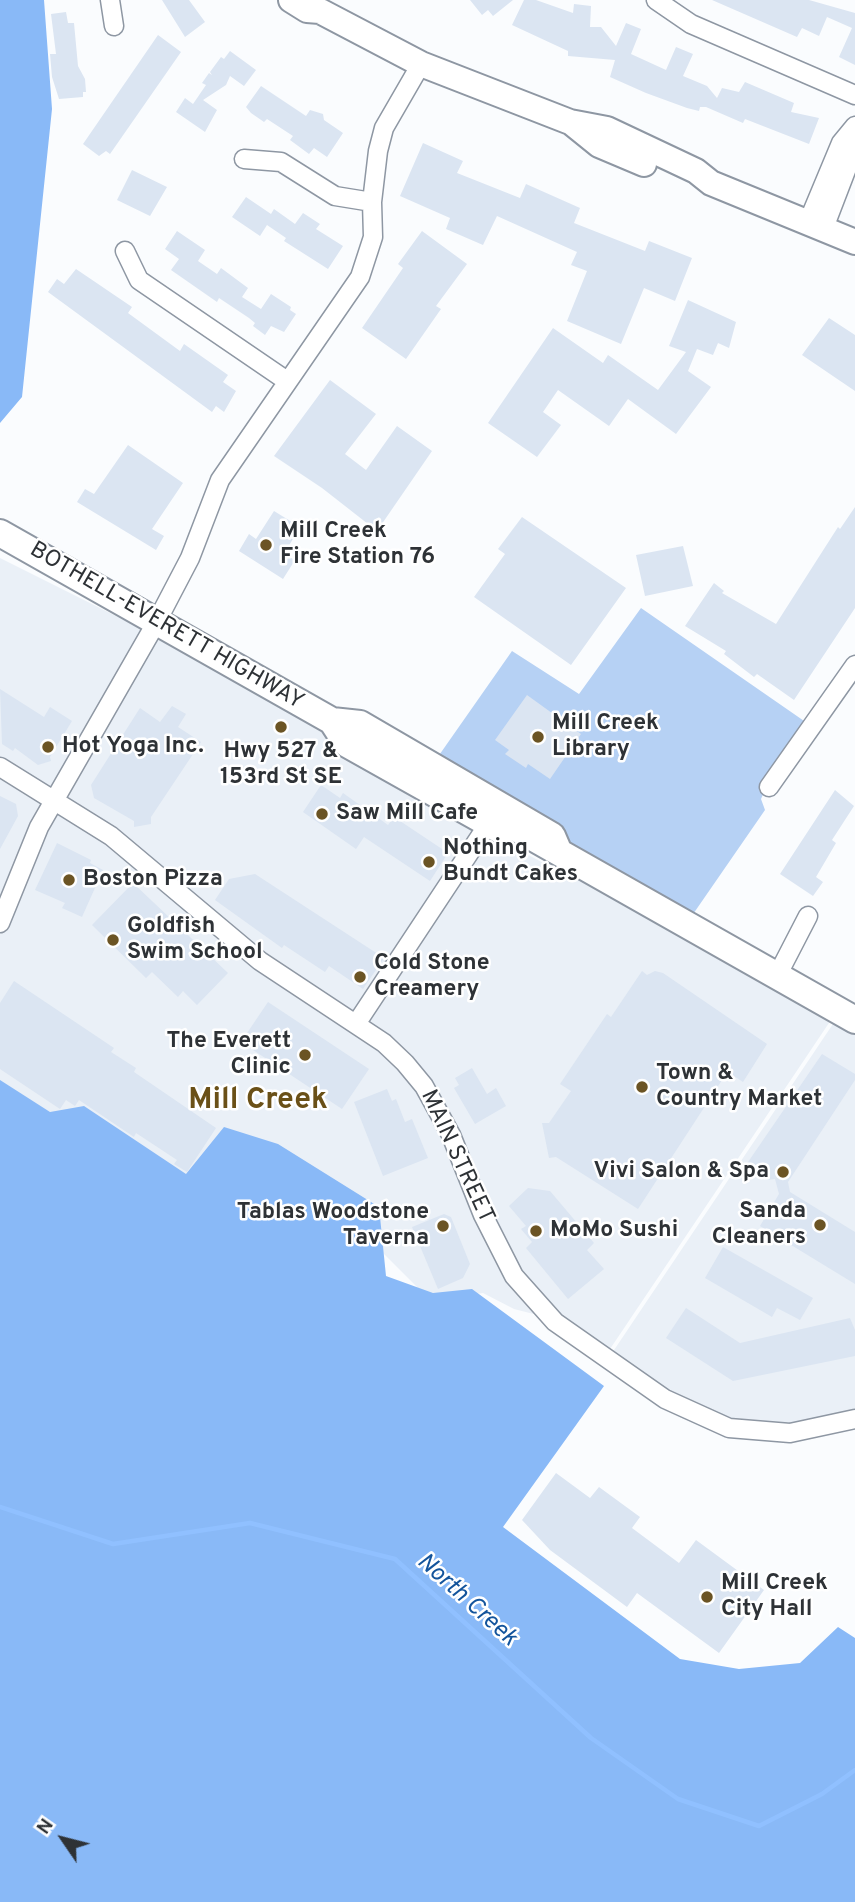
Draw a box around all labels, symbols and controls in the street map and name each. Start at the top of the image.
place label: Mill Creek Fire Station 76 [280,518,435,572]
street label: BOTHELL-EVERETT HIGHWAY [24,537,308,717]
marker: Mill Creek Fire Station 76 [258,537,274,553]
place label: Mill Creek Library [552,710,659,764]
marker: Hwy 527 & 153rd St SE [273,719,289,735]
marker: Mill Creek Library [530,729,546,745]
place label: Hot Yoga Inc. [62,733,204,761]
place label: Hwy 527 & 153rd St SE [220,738,342,792]
marker: Hot Yoga Inc. [40,739,56,755]
place label: Saw Mill Cafe [336,800,478,828]
marker: Saw Mill Cafe [314,806,330,822]
place label: Nothing Bundt Cakes [443,835,578,889]
marker: Nothing Bundt Cakes [421,854,437,870]
place label: Boston Pizza [83,866,223,894]
marker: Boston Pizza [61,872,77,888]
place label: Goldfish Swim School [127,913,263,967]
marker: Goldfish Swim School [105,932,121,948]
place label: Cold Stone Creamery [374,950,489,1004]
marker: Cold Stone Creamery [352,969,368,985]
place label: The Everett Clinic [166,1028,291,1082]
marker: The Everett Clinic [297,1047,313,1063]
place label: Town & Country Market [656,1060,822,1114]
marker: Town & Country Market [634,1079,650,1095]
district label: Mill Creek [188,1084,328,1120]
street label: MAIN STREET [413,1086,499,1228]
place label: Vivi Salon & Spa [594,1158,769,1186]
marker: Vivi Salon & Spa [775,1164,791,1180]
place label: Sanda Cleaners [712,1198,806,1252]
place label: Tablas Woodstone Taverna [237,1199,429,1253]
place label: MoMo Sushi [550,1217,678,1245]
marker: Sanda Cleaners [812,1217,828,1233]
marker: Tablas Woodstone Taverna [435,1218,451,1234]
marker: MoMo Sushi [528,1223,544,1239]
water label: North Creek [410,1548,522,1654]
place label: Mill Creek City Hall [721,1570,828,1624]
marker: Mill Creek City Hall [699,1589,715,1605]
north arrow [28,1804,98,1874]
text: N [32,1814,60,1839]

